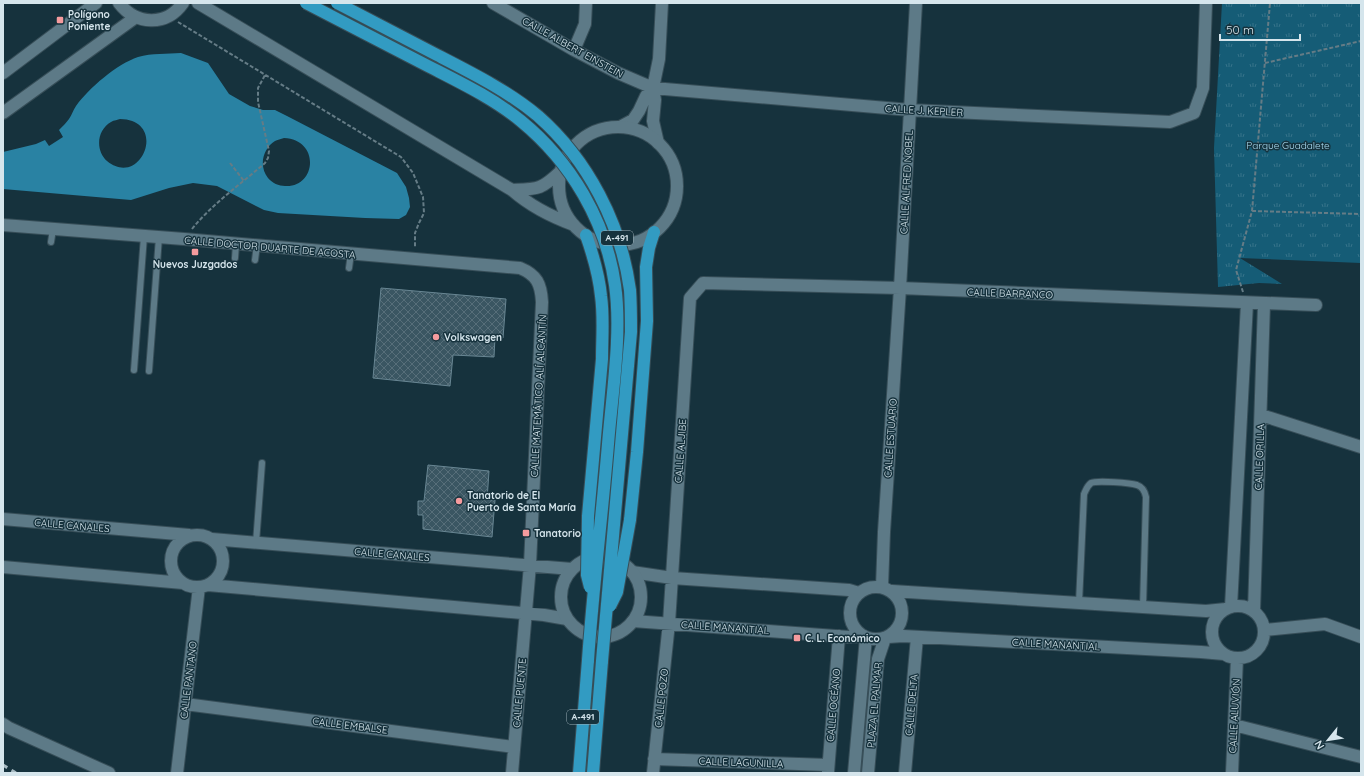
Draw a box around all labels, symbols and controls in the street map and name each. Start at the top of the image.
place label: Polígono Poniente [68,8,110,33]
street label: CALLE ALBERT EINSTEIN [520,14,626,81]
marker: Polígono Poniente [55,15,65,25]
scale bar [1220,16,1300,42]
text: 50 m [1226,22,1254,37]
street label: CALLE J. KEPLER [884,102,964,119]
street label: CALLE ALFRED NOBEL [897,129,916,234]
park label: Parque Guadalete [1246,139,1330,152]
road number: A-491 [601,231,633,245]
street label: CALLE DOCTOR DUARTE DE ACOSTA [184,234,357,262]
marker: Nuevos Juzgados [190,247,200,257]
place label: Nuevos Juzgados [153,258,238,271]
street label: CALLE BARRANCO [967,285,1054,302]
street label: CALLE MATEMÁTICO ALÍ ALCANTÍN [528,314,549,478]
place label: Volkswagen [444,331,502,344]
marker: Volkswagen [431,332,441,342]
street label: CALLE ESTUARIO [881,397,900,478]
street label: CALLE ALJIBE [672,418,689,484]
street label: CALLE ORILLA [1252,423,1267,490]
place label: Tanatorio de El Puerto de Santa María [467,489,576,514]
marker: Tanatorio de El Puerto de Santa María [454,496,464,506]
street label: CALLE CANALES [34,516,110,535]
place label: Tanatorio [534,527,581,540]
marker: Tanatorio [521,528,531,538]
street label: CALLE CANALES [354,545,430,564]
street label: CALLE MANANTIAL [681,618,770,637]
place label: C. L. Económico [805,632,880,645]
marker: C. L. Económico [792,633,802,643]
street label: CALLE MANANTIAL [1012,636,1101,653]
street label: CALLE PANTANO [177,640,200,720]
street label: CALLE PUENTE [510,657,529,728]
street label: PLAZA EL PALMAR [864,661,885,748]
street label: CALLE POZO [652,667,671,728]
street label: CALLE OCÉANO [824,668,843,742]
street label: CALLE DELTA [902,673,921,736]
street label: CALLE ALUVIÓN [1226,678,1243,754]
road number: A-491 [567,710,599,724]
street label: CALLE EMBALSE [312,714,389,737]
north arrow [1308,720,1348,760]
text: N [1311,738,1327,752]
street label: CALLE LAGUNILLA [698,755,784,770]

